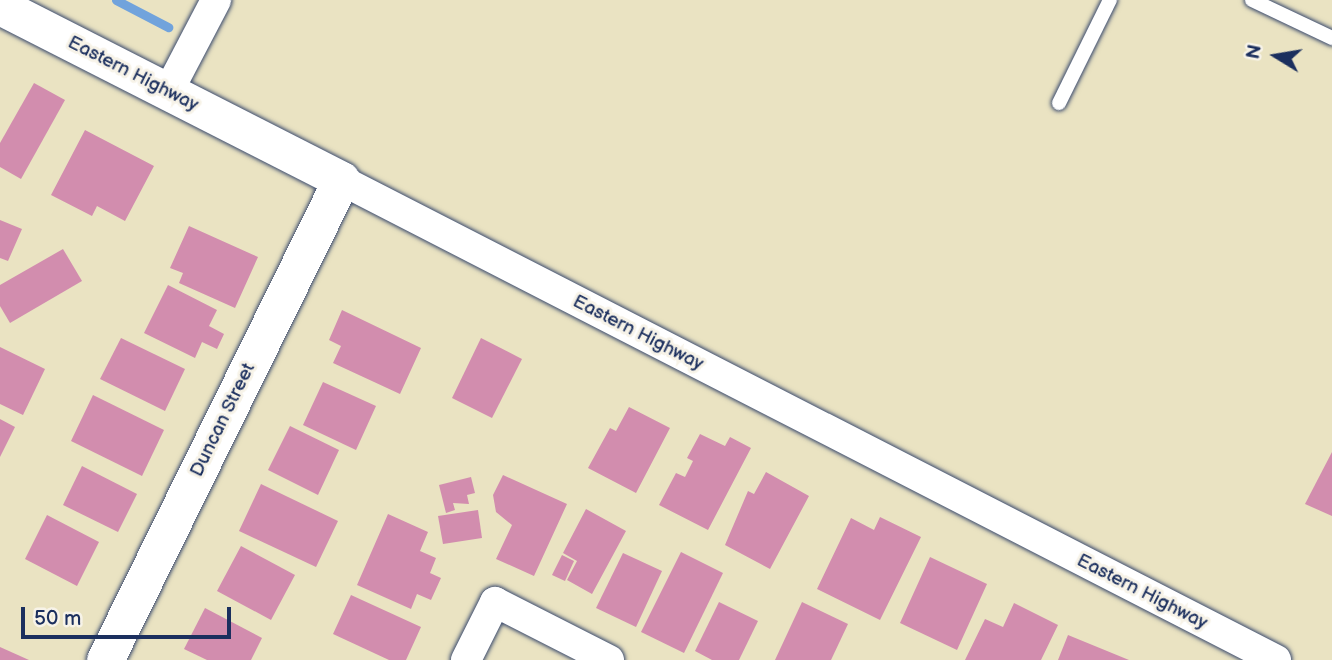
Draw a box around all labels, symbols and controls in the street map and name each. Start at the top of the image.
north arrow [1241,21,1311,91]
street label: Eastern Highway [64,31,202,117]
text: N [1242,43,1268,61]
street label: Eastern Highway [569,290,707,376]
street label: Duncan Street [186,359,260,481]
street label: Eastern Highway [1073,549,1211,635]
scale bar [24,594,234,638]
text: 50 m [34,606,81,631]

